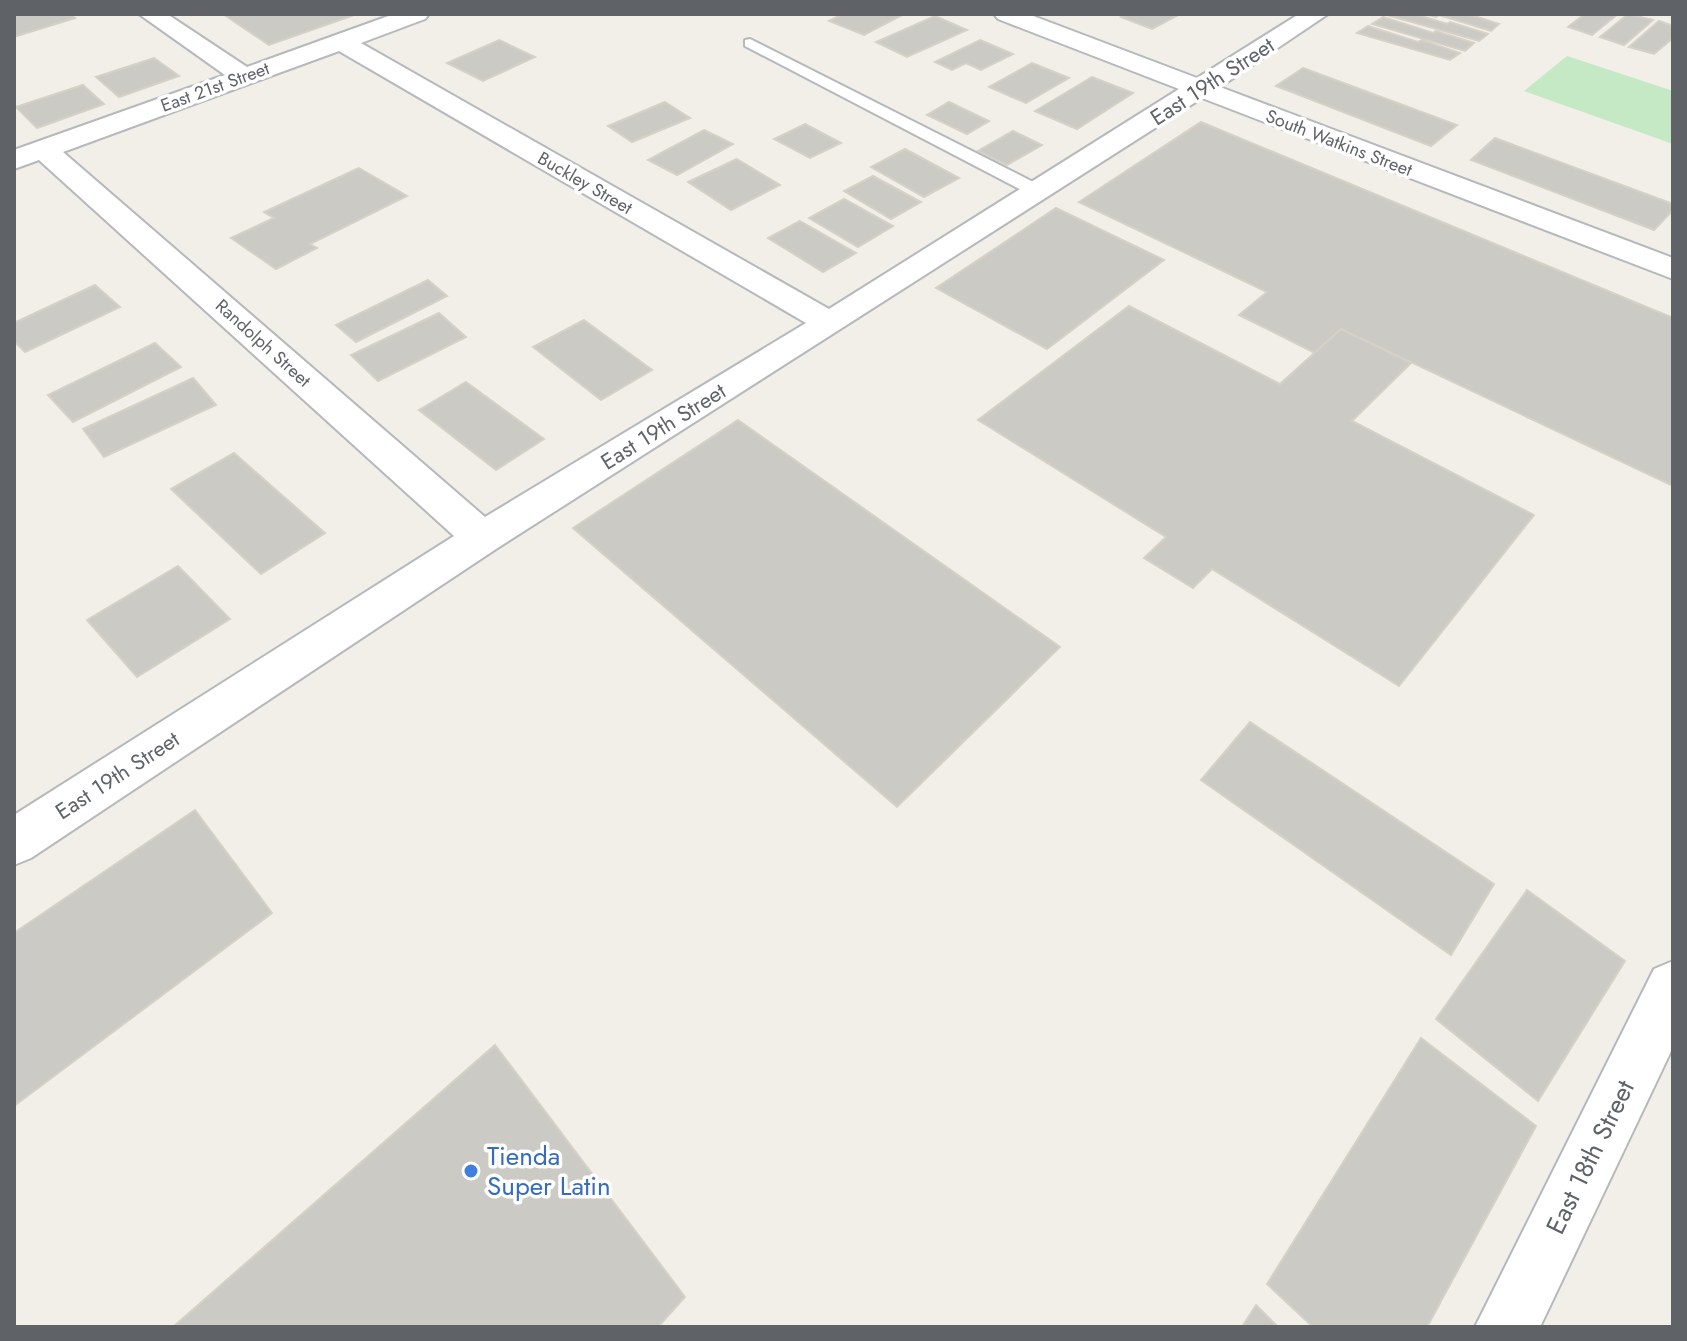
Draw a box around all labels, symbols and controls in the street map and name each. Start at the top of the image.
street label: East 19th Street [1144,29,1281,133]
street label: East 21st Street [157,55,274,119]
street label: South Watkins Street [1262,103,1417,183]
street label: Buckley Street [533,145,638,221]
street label: Randolph Street [210,293,317,393]
street label: East 19th Street [594,374,732,477]
street label: East 19th Street [49,723,186,827]
street label: East 18th Street [1536,1073,1644,1240]
place label: Tienda Super Latin [487,1137,611,1205]
marker: Tienda Super Latin [462,1162,480,1180]

